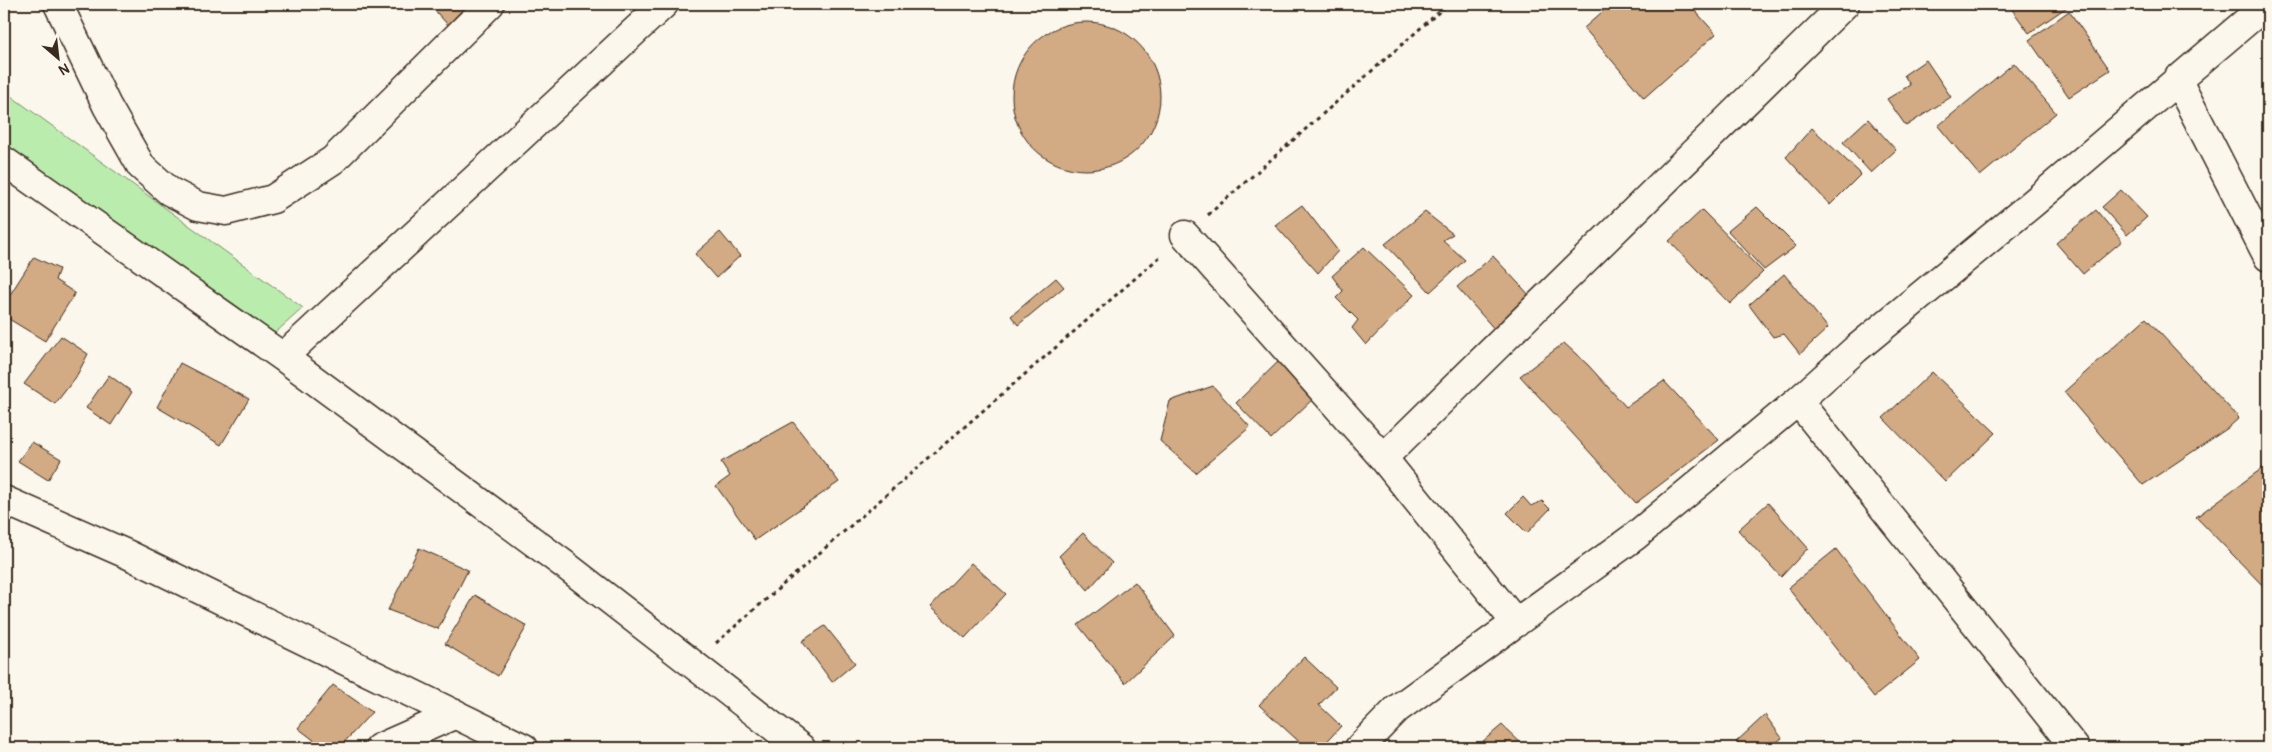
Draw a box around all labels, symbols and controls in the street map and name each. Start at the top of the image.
north arrow [32,32,82,82]
text: N [56,59,72,79]

